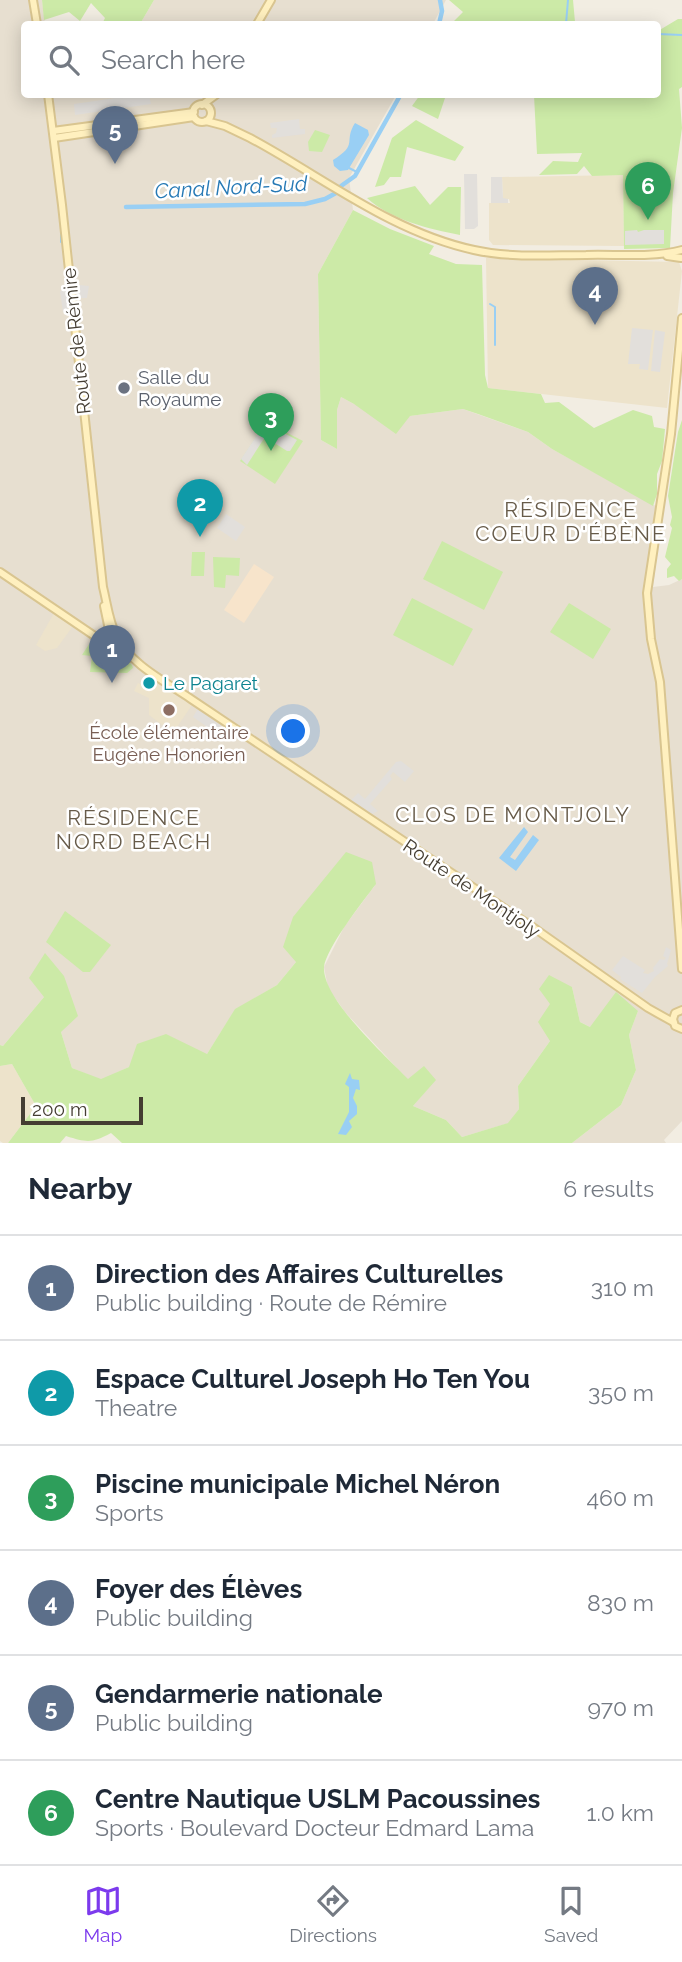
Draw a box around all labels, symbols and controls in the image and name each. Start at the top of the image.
search box [21,21,661,98]
icon: search [45,41,83,79]
text: Search here [101,45,245,75]
pin: 5 [92,106,138,164]
pin: 6 [625,162,671,220]
water label: Canal Nord-Sud [154,170,308,203]
street label: Route de Rémire [57,267,95,415]
pin: 4 [572,267,618,325]
place label: Salle du Royaume [138,366,221,410]
marker: Salle du Royaume [116,380,132,396]
pin: 3 [248,393,294,451]
pin: 2 [177,479,223,537]
district label: RÉSIDENCE COEUR D'ÉBÈNE [475,497,667,546]
pin: 1 [89,625,135,683]
place label: Le Pagaret [163,672,258,694]
marker: Le Pagaret [141,675,157,691]
marker: École élémentaire Eugène Honorien [161,702,177,718]
your location [276,714,310,748]
place label: École élémentaire Eugène Honorien [89,721,249,765]
district label: CLOS DE MONTJOLY [395,802,631,827]
district label: RÉSIDENCE NORD BEACH [56,805,212,854]
street label: Route de Montjoly [399,834,545,942]
scale bar [21,1094,144,1126]
text: 200 m [32,1098,87,1120]
text: Nearby [28,1171,132,1206]
text: 6 results [563,1175,654,1202]
text: Direction des Affaires Culturelles [95,1259,503,1289]
text: 1 [45,1274,57,1301]
text: 310 m [591,1274,654,1301]
text: Public building · Route de Rémire [95,1289,447,1316]
text: Espace Culturel Joseph Ho Ten You [95,1364,530,1394]
text: 2 [45,1379,57,1406]
text: 350 m [588,1379,654,1406]
text: Theatre [95,1394,177,1421]
text: Piscine municipale Michel Néron [95,1469,500,1499]
text: 3 [45,1484,57,1511]
text: 460 m [586,1484,654,1511]
text: Sports [95,1499,164,1526]
text: Foyer des Élèves [95,1574,302,1604]
text: 4 [44,1589,58,1616]
text: 830 m [587,1589,654,1616]
text: Public building [95,1604,253,1631]
text: Gendarmerie nationale [95,1679,383,1709]
text: 5 [45,1694,57,1721]
text: 970 m [587,1694,654,1721]
text: Public building [95,1709,253,1736]
text: Centre Nautique USLM Pacoussines [95,1784,540,1814]
text: 6 [44,1799,58,1826]
text: 1.0 km [587,1799,654,1826]
text: Sports · Boulevard Docteur Edmard Lama [95,1814,534,1841]
tab: Map [84,1882,122,1946]
tab: Directions [289,1882,377,1946]
tab: Saved [544,1882,598,1946]

